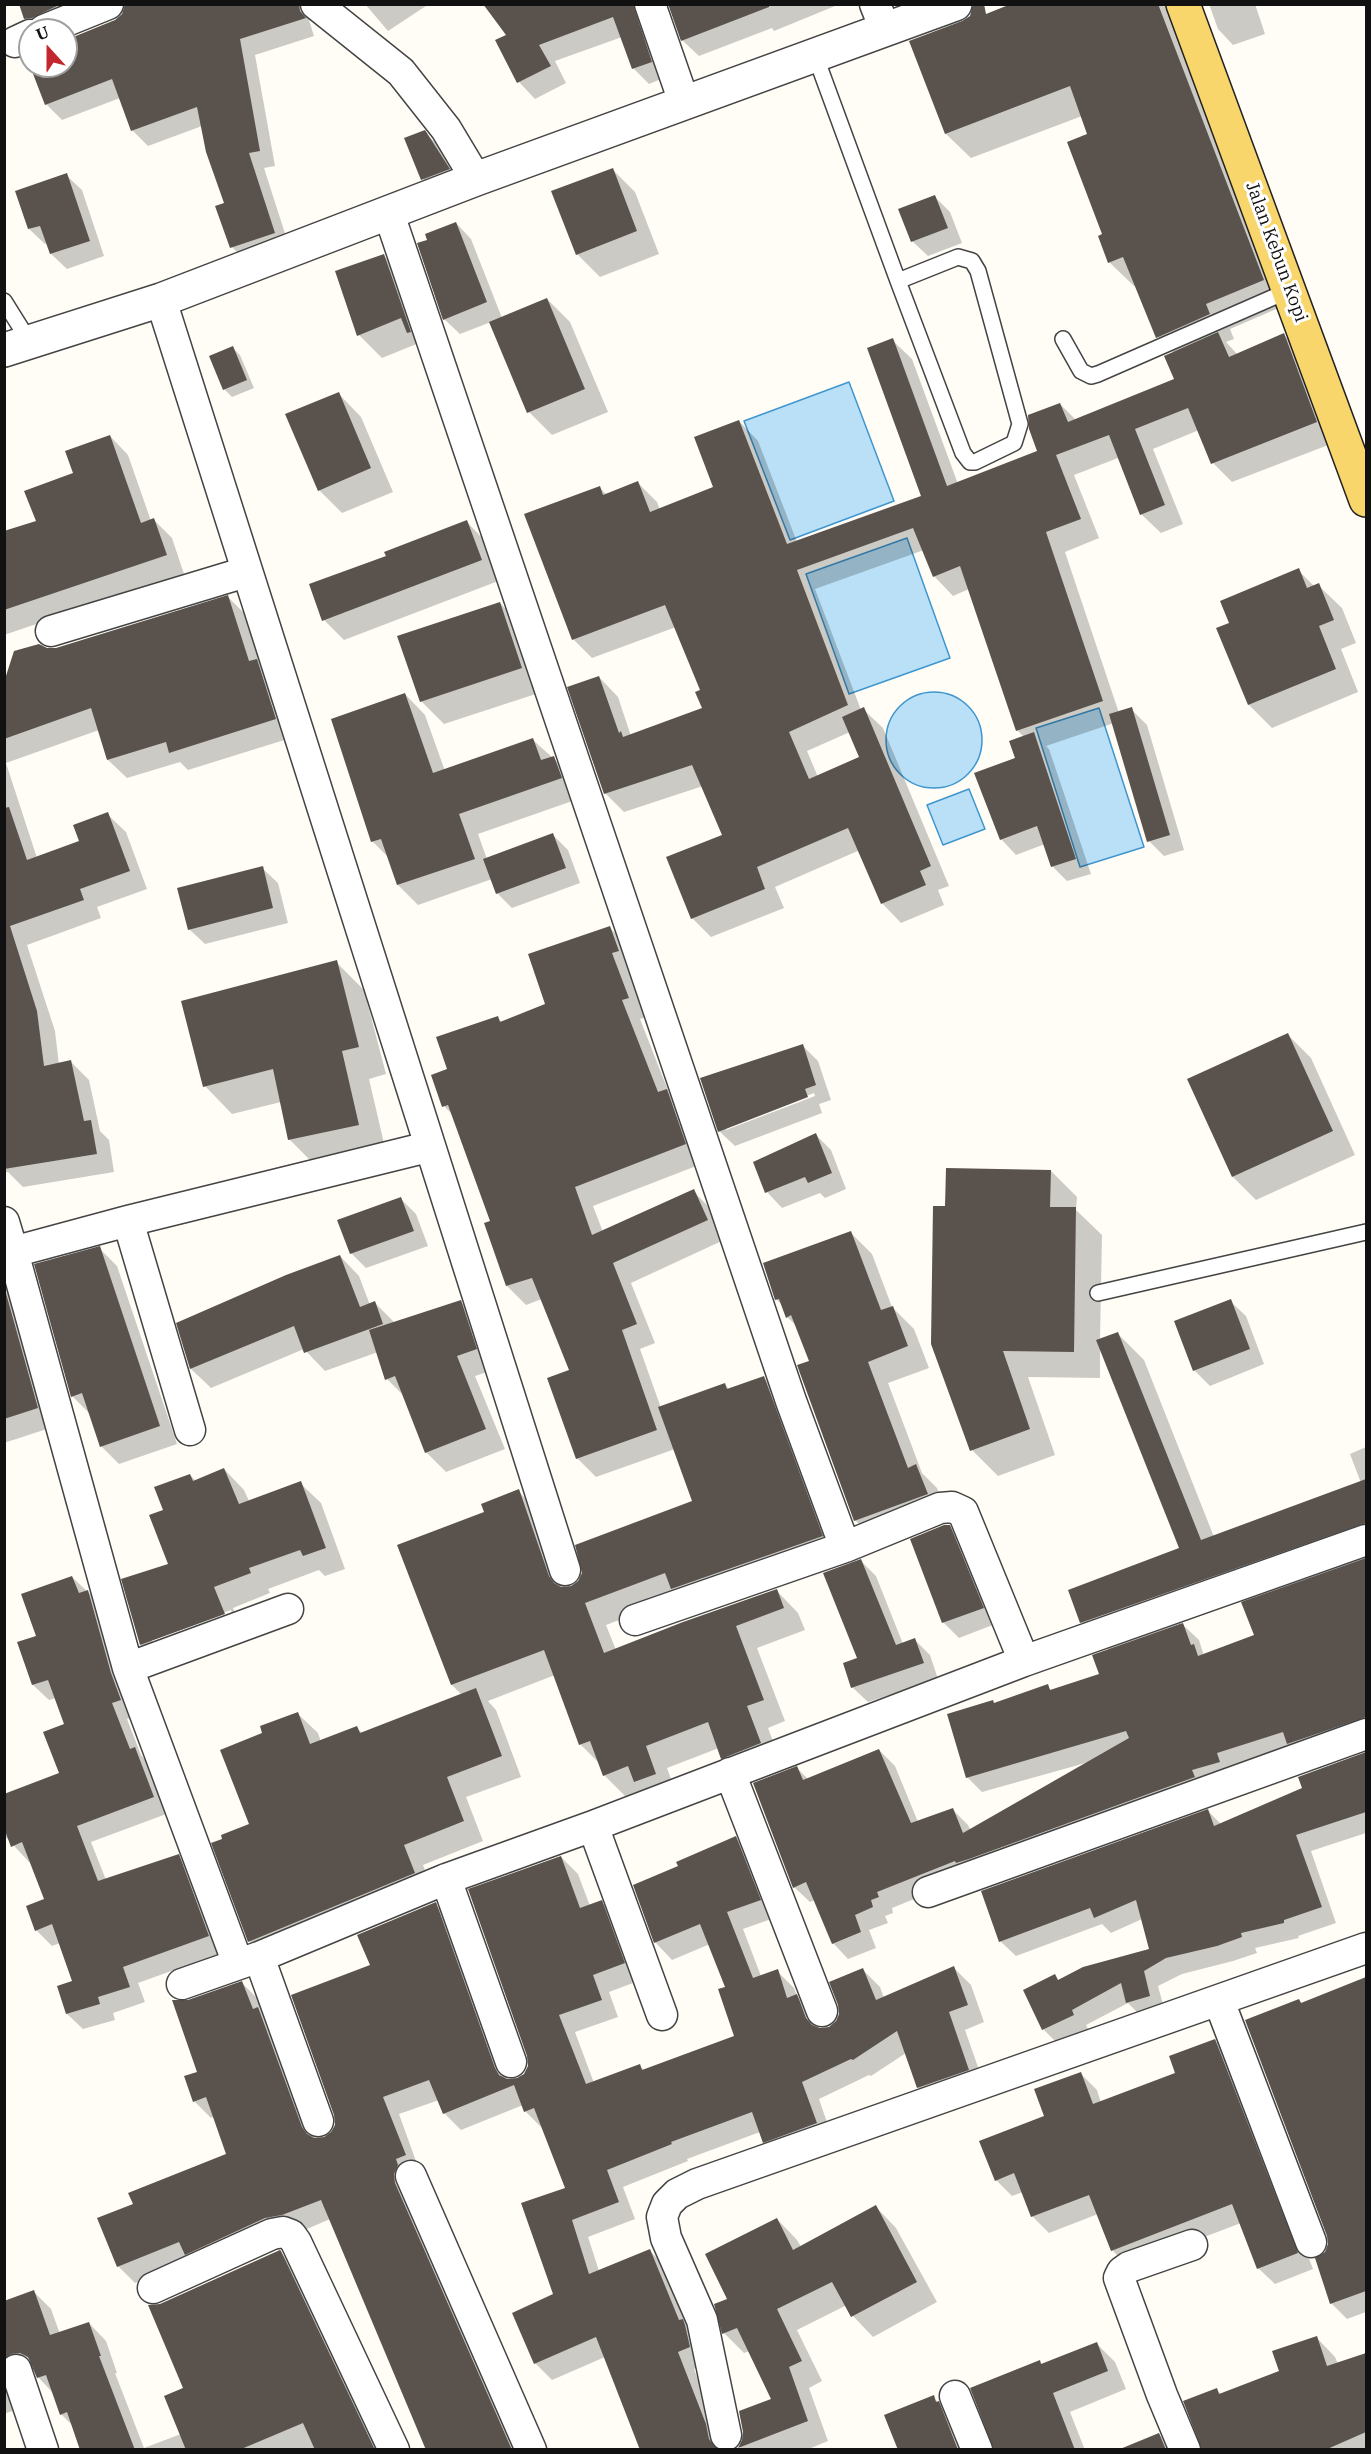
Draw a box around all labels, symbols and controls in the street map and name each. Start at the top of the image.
north arrow [18,18,78,78]
text: U [33,22,52,45]
street label: Jalan Kebun Kopi [1241,179,1311,325]

